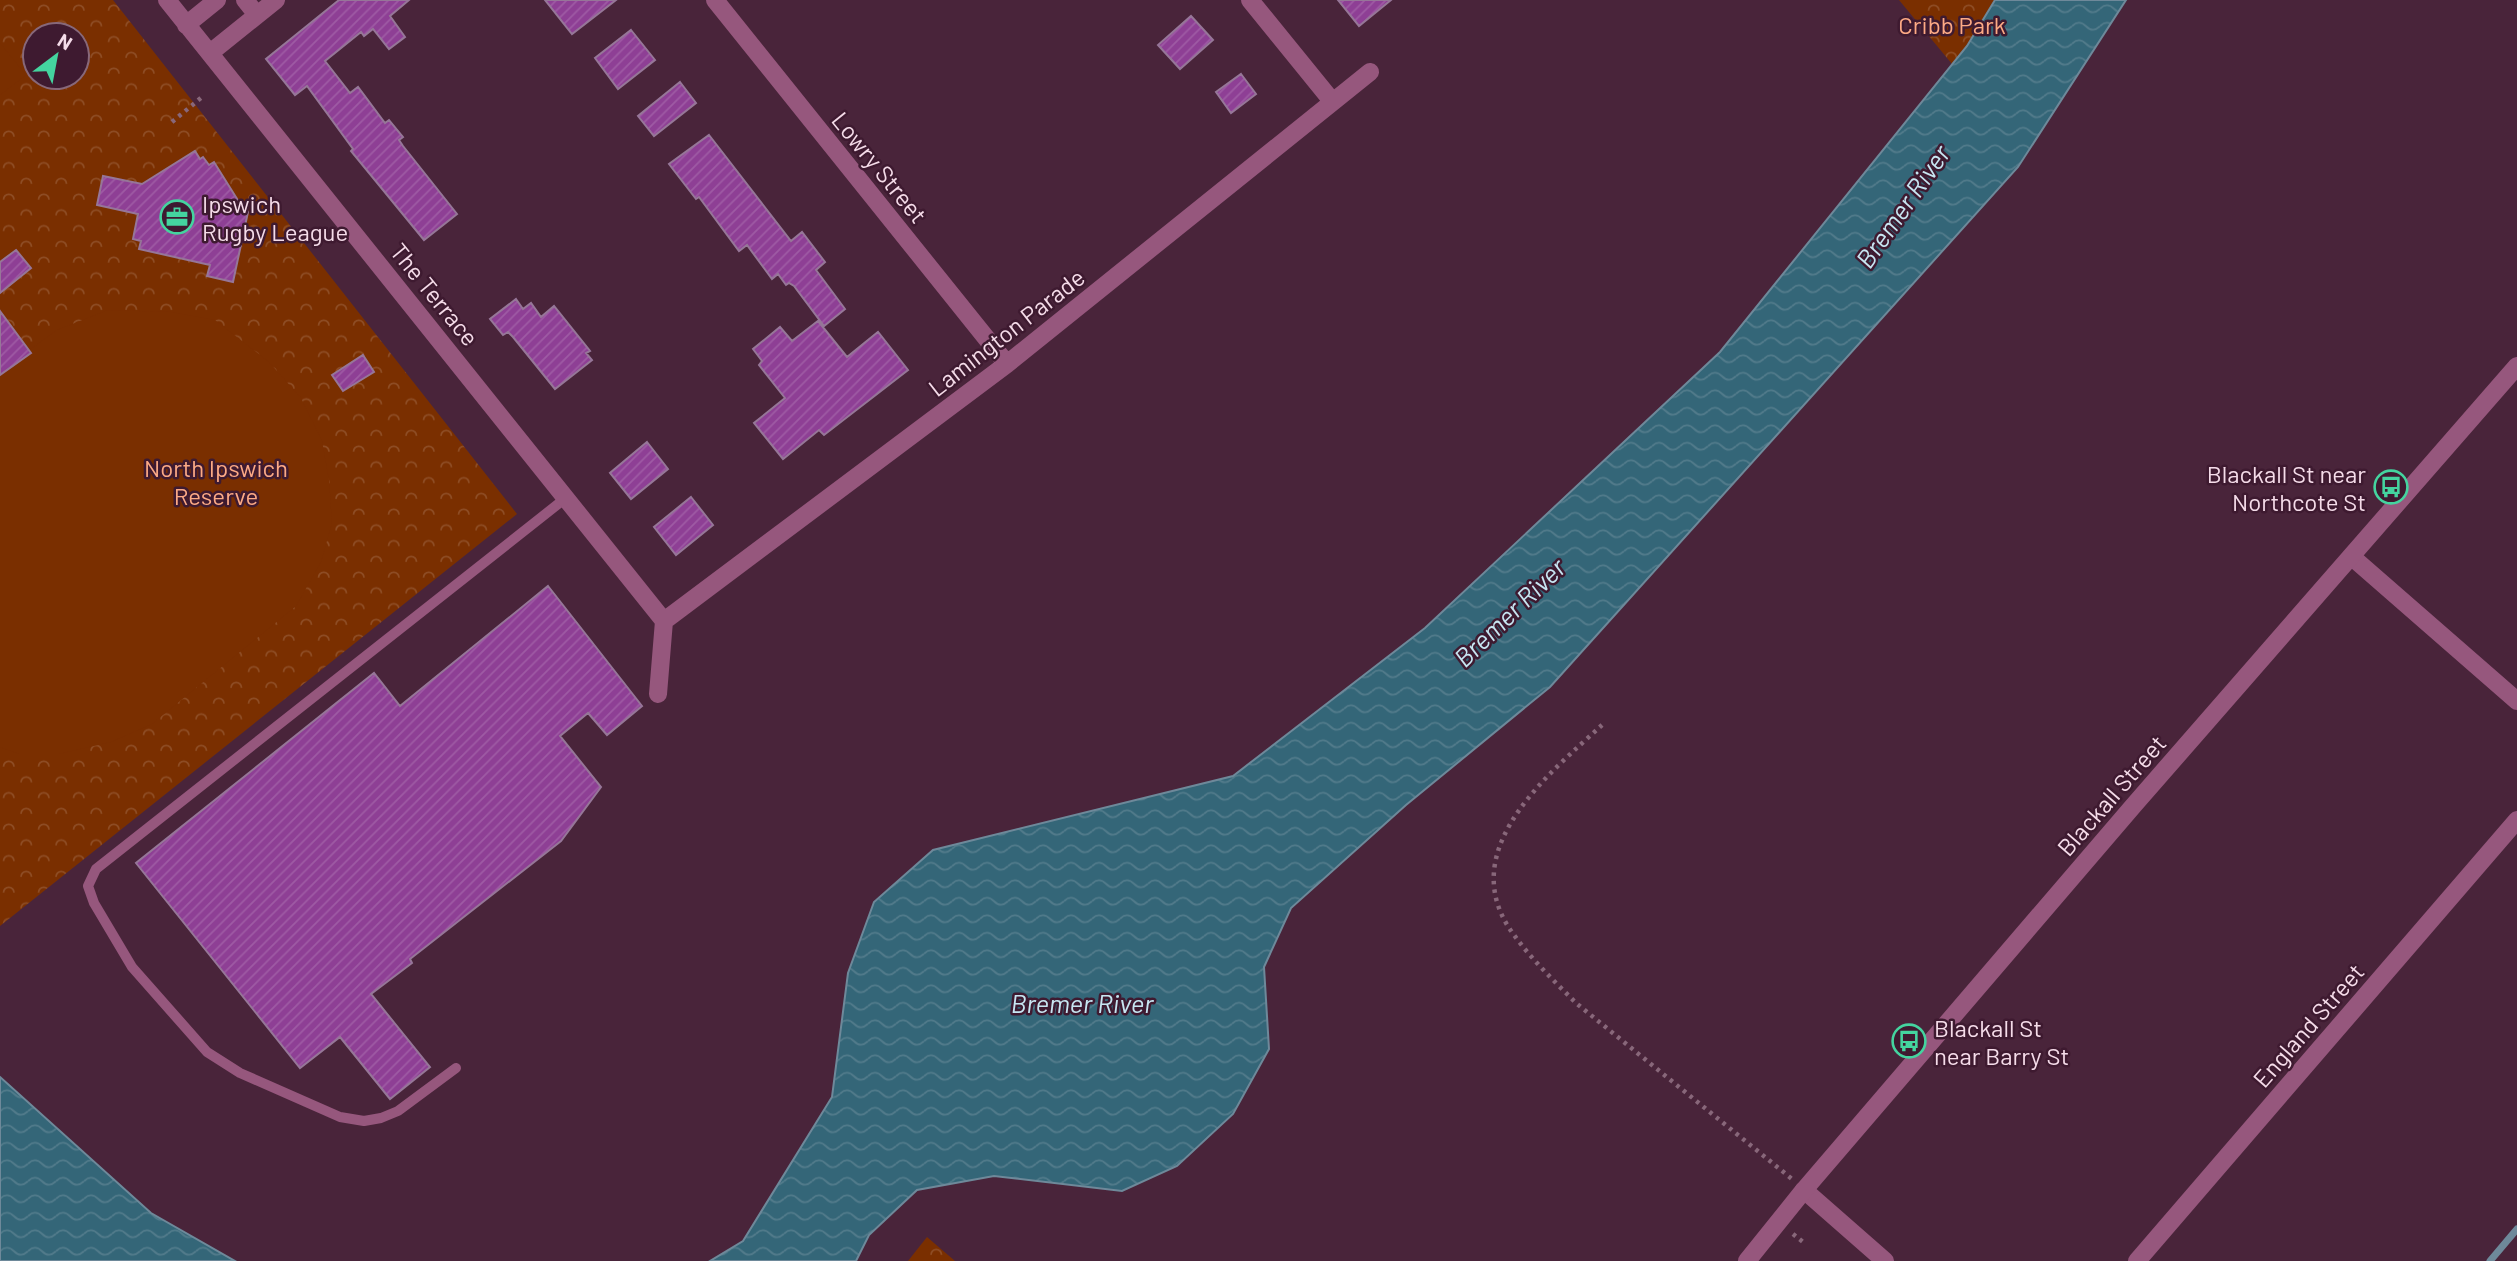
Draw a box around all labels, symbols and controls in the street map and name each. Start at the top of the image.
park label: Cribb Park [1898,10,2006,39]
north arrow [21,21,91,91]
text: N [54,28,77,54]
street label: Lowry Street [826,106,934,228]
water label: Bremer River [1848,138,1956,273]
place label: Ipswich Rugby League [202,189,348,246]
office icon: Ipswich Rugby League [158,198,196,236]
street label: The Terrace [385,237,485,351]
street label: Lamington Parade [922,262,1090,402]
park label: North Ipswich Reserve [144,453,288,510]
place label: Blackall St near Northcote St [2207,459,2366,516]
bus stop icon: Blackall St near Northcote St [2372,468,2410,506]
water label: Bremer River [1447,551,1572,673]
street label: Blackall Street [2051,729,2171,861]
street label: England Street [2246,957,2370,1093]
water label: Bremer River [1011,987,1154,1018]
place label: Blackall St near Barry St [1934,1013,2069,1070]
bus stop icon: Blackall St near Barry St [1890,1022,1928,1060]

